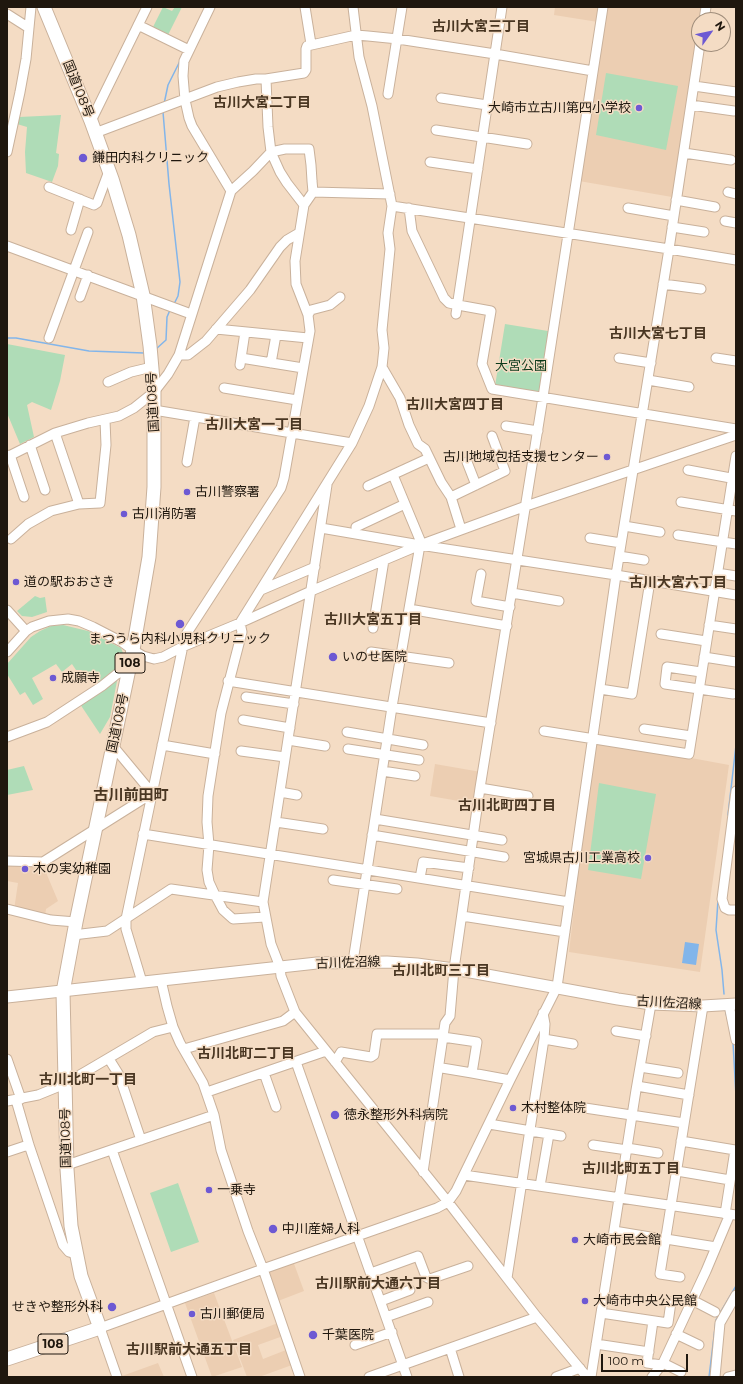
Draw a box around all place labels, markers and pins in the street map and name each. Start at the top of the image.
place label: 大崎市立古川第四小学校 [488,100,631,116]
marker: 大崎市立古川第四小学校 [634,103,644,113]
place label: 鎌田内科クリニック [92,150,209,166]
marker: 鎌田内科クリニック [77,152,89,164]
place label: 古川地域包括支援センター [443,449,599,465]
marker: 古川地域包括支援センター [602,452,612,462]
place label: 古川警察署 [195,484,260,500]
marker: 古川警察署 [182,487,192,497]
place label: 古川消防署 [132,506,197,522]
marker: 古川消防署 [119,509,129,519]
place label: 道の駅おおさき [24,574,115,590]
marker: 道の駅おおさき [11,577,21,587]
marker: まつうら内科小児科クリニック [174,618,186,630]
place label: まつうら内科小児科クリニック [89,631,271,647]
place label: いのせ医院 [342,649,407,665]
marker: いのせ医院 [327,651,339,663]
place label: 成願寺 [61,670,100,686]
marker: 成願寺 [48,673,58,683]
place label: 宮城県古川工業高校 [523,850,640,866]
marker: 宮城県古川工業高校 [643,853,653,863]
place label: 木の実幼稚園 [33,861,111,877]
marker: 木の実幼稚園 [20,864,30,874]
place label: 木村整体院 [521,1100,586,1116]
marker: 木村整体院 [508,1103,518,1113]
place label: 徳永整形外科病院 [344,1107,448,1123]
marker: 徳永整形外科病院 [329,1109,341,1121]
place label: 一乗寺 [217,1182,256,1198]
marker: 一乗寺 [204,1185,214,1195]
place label: 中川産婦人科 [282,1221,360,1237]
marker: 中川産婦人科 [267,1223,279,1235]
place label: 大崎市民会館 [583,1232,661,1248]
marker: 大崎市民会館 [570,1235,580,1245]
place label: 大崎市中央公民館 [593,1293,697,1309]
marker: 大崎市中央公民館 [580,1296,590,1306]
place label: せきや整形外科 [12,1299,103,1315]
marker: せきや整形外科 [106,1301,118,1313]
place label: 古川郵便局 [200,1306,265,1322]
marker: 古川郵便局 [187,1309,197,1319]
place label: 千葉医院 [322,1327,374,1343]
marker: 千葉医院 [307,1329,319,1341]

